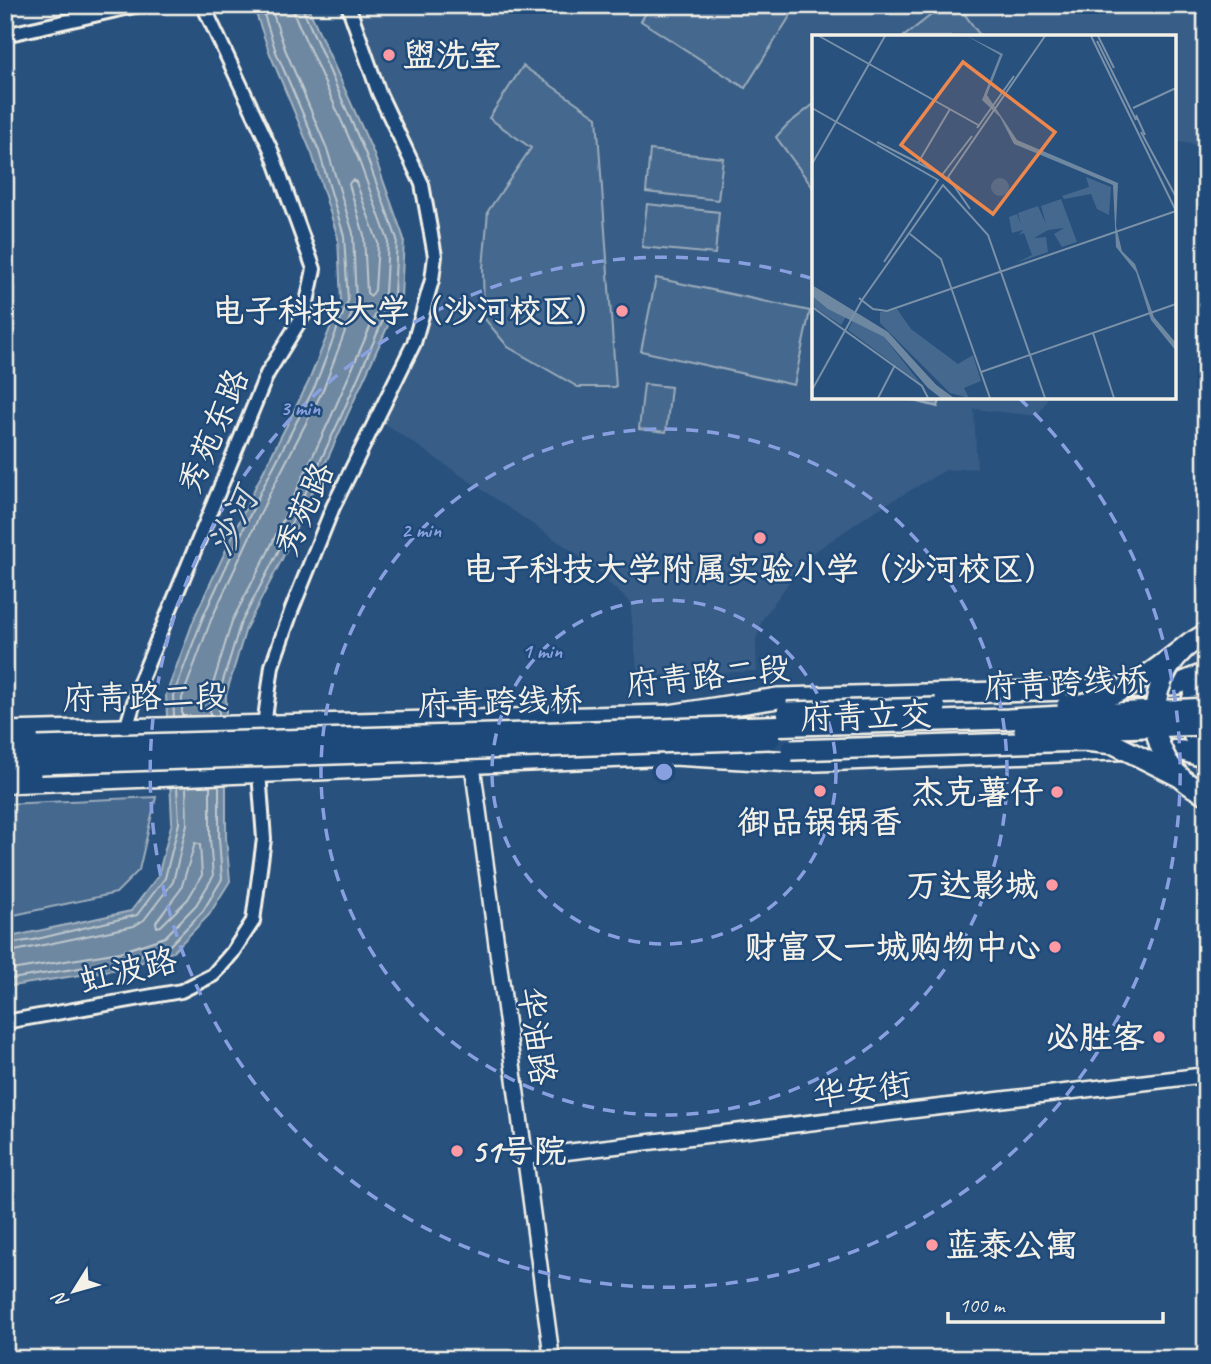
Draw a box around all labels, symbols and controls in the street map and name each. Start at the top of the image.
place label: 盥洗室 [403,34,502,76]
inset map [812,35,1176,399]
marker: 盥洗室 [381,47,397,63]
place label: 电子科技大学（沙河校区） [212,290,608,332]
marker: 电子科技大学（沙河校区） [614,303,630,319]
street label: 秀苑东路 [168,362,258,500]
text: 3 min [280,395,320,421]
street label: 秀苑路 [265,455,343,563]
water label: 沙河 [198,476,270,563]
text: 2 min [401,517,441,543]
marker: 电子科技大学附属实验小学（沙河校区） [752,530,768,546]
place label: 电子科技大学附属实验小学（沙河校区） [463,548,1057,590]
text: 1 min [522,638,562,664]
street label: 府青路二段 [624,646,792,706]
street label: 府青跨线桥 [983,658,1149,708]
street label: 府青路二段 [62,675,228,719]
street label: 府青跨线桥 [417,678,583,726]
street label: 府青立交 [799,693,933,739]
centre of rings [652,760,676,784]
place label: 杰克薯仔 [911,771,1043,813]
marker: 御品锅锅香 [812,783,828,799]
marker: 杰克薯仔 [1049,784,1065,800]
place label: 御品锅锅香 [738,801,903,843]
place label: 万达影城 [906,864,1038,906]
marker: 万达影城 [1044,877,1060,893]
place label: 财富又一城购物中心 [744,926,1041,968]
street label: 虹波路 [75,938,181,1002]
marker: 财富又一城购物中心 [1047,939,1063,955]
street label: 华油路 [509,984,565,1088]
place label: 必胜客 [1046,1016,1145,1058]
marker: 必胜客 [1151,1029,1167,1045]
street label: 华安街 [810,1062,914,1116]
place label: 51号院 [471,1130,566,1172]
marker: 51号院 [449,1143,465,1159]
place label: 蓝泰公寓 [946,1224,1078,1266]
marker: 蓝泰公寓 [924,1237,940,1253]
north arrow [38,1256,108,1326]
scale bar [948,1280,1164,1324]
text: N [46,1286,74,1313]
text: 100 m [959,1292,1006,1318]

